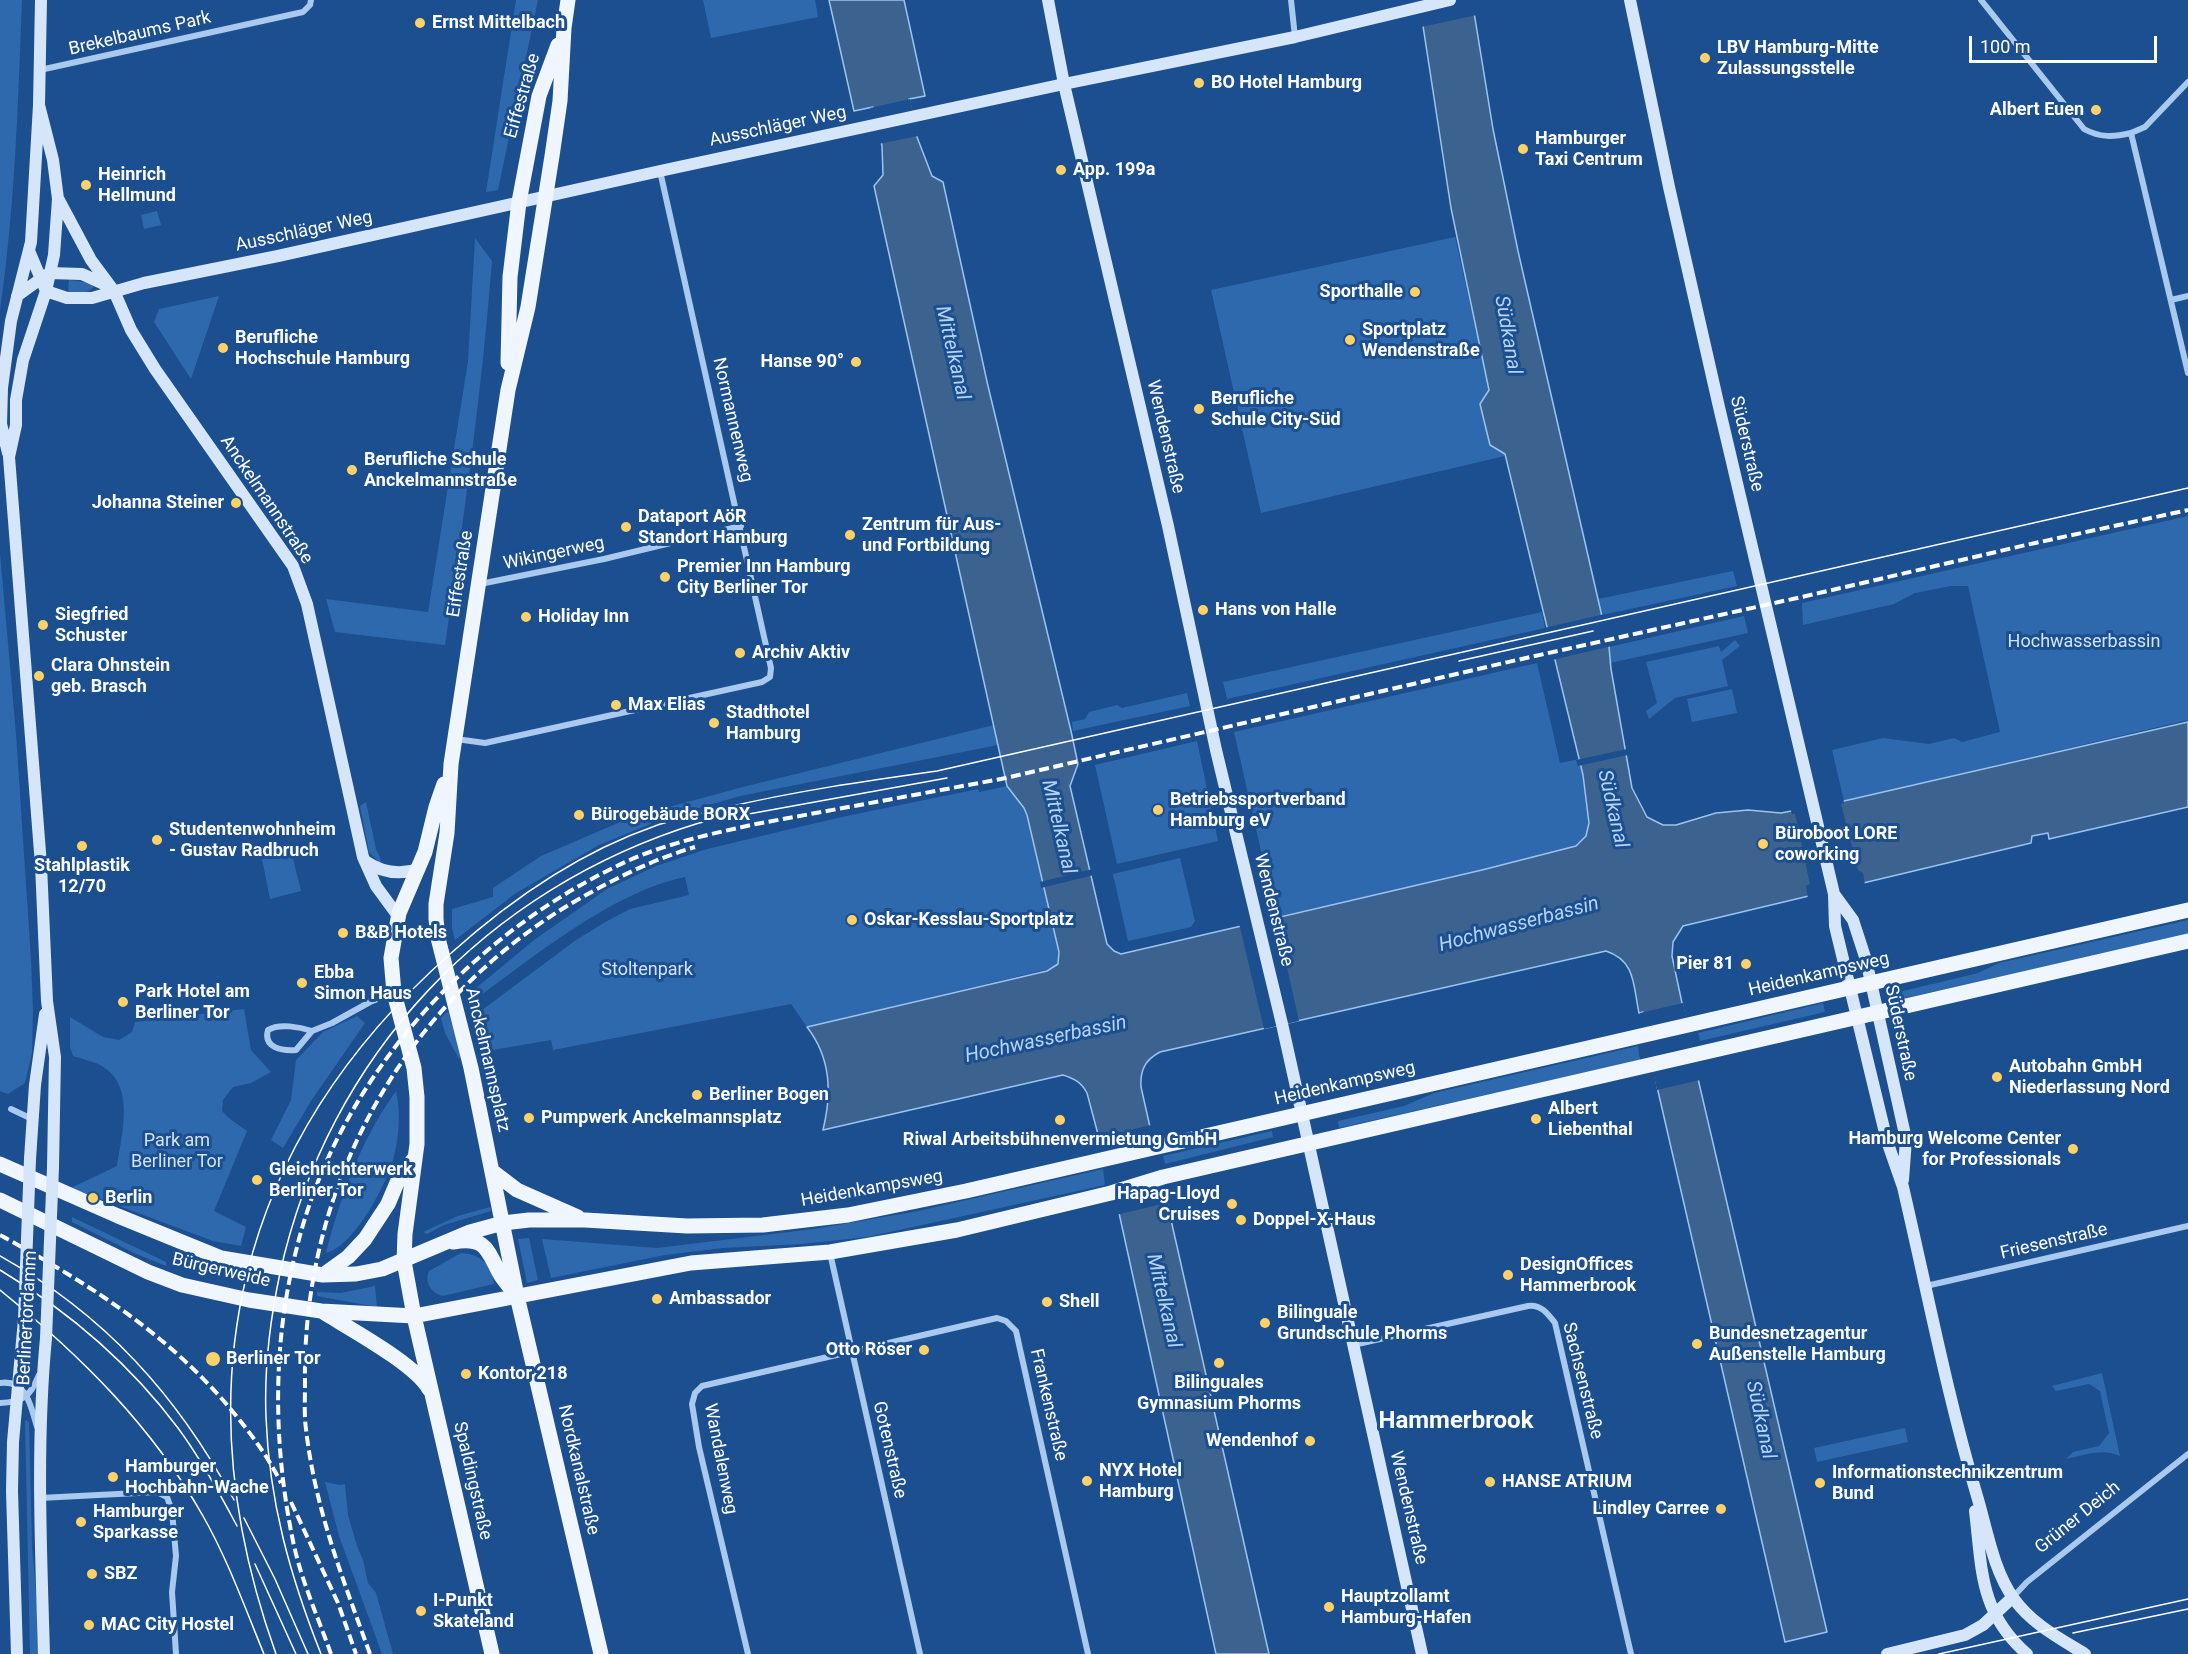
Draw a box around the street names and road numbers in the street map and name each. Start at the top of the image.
street label: Brekelbaums Park [67,7,213,61]
street label: Eiffestraße [501,51,545,141]
street label: Ausschläger Weg [708,102,848,152]
street label: Ausschläger Weg [234,207,374,257]
street label: Normannenweg [707,356,757,484]
street label: Wendenstraße [1141,378,1189,496]
street label: Süderstraße [1725,394,1767,494]
street label: Anckelmannstraße [215,432,317,568]
street label: Eiffestraße [443,529,479,619]
street label: Wikingerweg [501,533,607,575]
street label: Wendenstraße [1249,851,1297,969]
street label: Heidenkampsweg [1747,948,1891,1002]
street label: Süderstraße [1879,983,1921,1083]
street label: Anckelmannsplatz [460,986,514,1134]
street label: Heidenkampsweg [1273,1057,1417,1111]
street label: Heidenkampsweg [799,1166,945,1212]
street label: Friesenstraße [1998,1219,2110,1265]
street label: Bürgerweide [170,1249,272,1293]
street label: Berlinertordamm [14,1250,42,1386]
street label: Sachsenstraße [1557,1320,1607,1442]
street label: Frankenstraße [1025,1347,1071,1463]
street label: Gotenstraße [867,1399,911,1501]
street label: Wandalenweg [699,1402,741,1516]
street label: Nordkanalstraße [552,1403,604,1537]
street label: Spaldingstraße [448,1420,496,1542]
street label: Wendenstraße [1384,1449,1432,1567]
street label: Grüner Deich [2031,1477,2125,1559]

